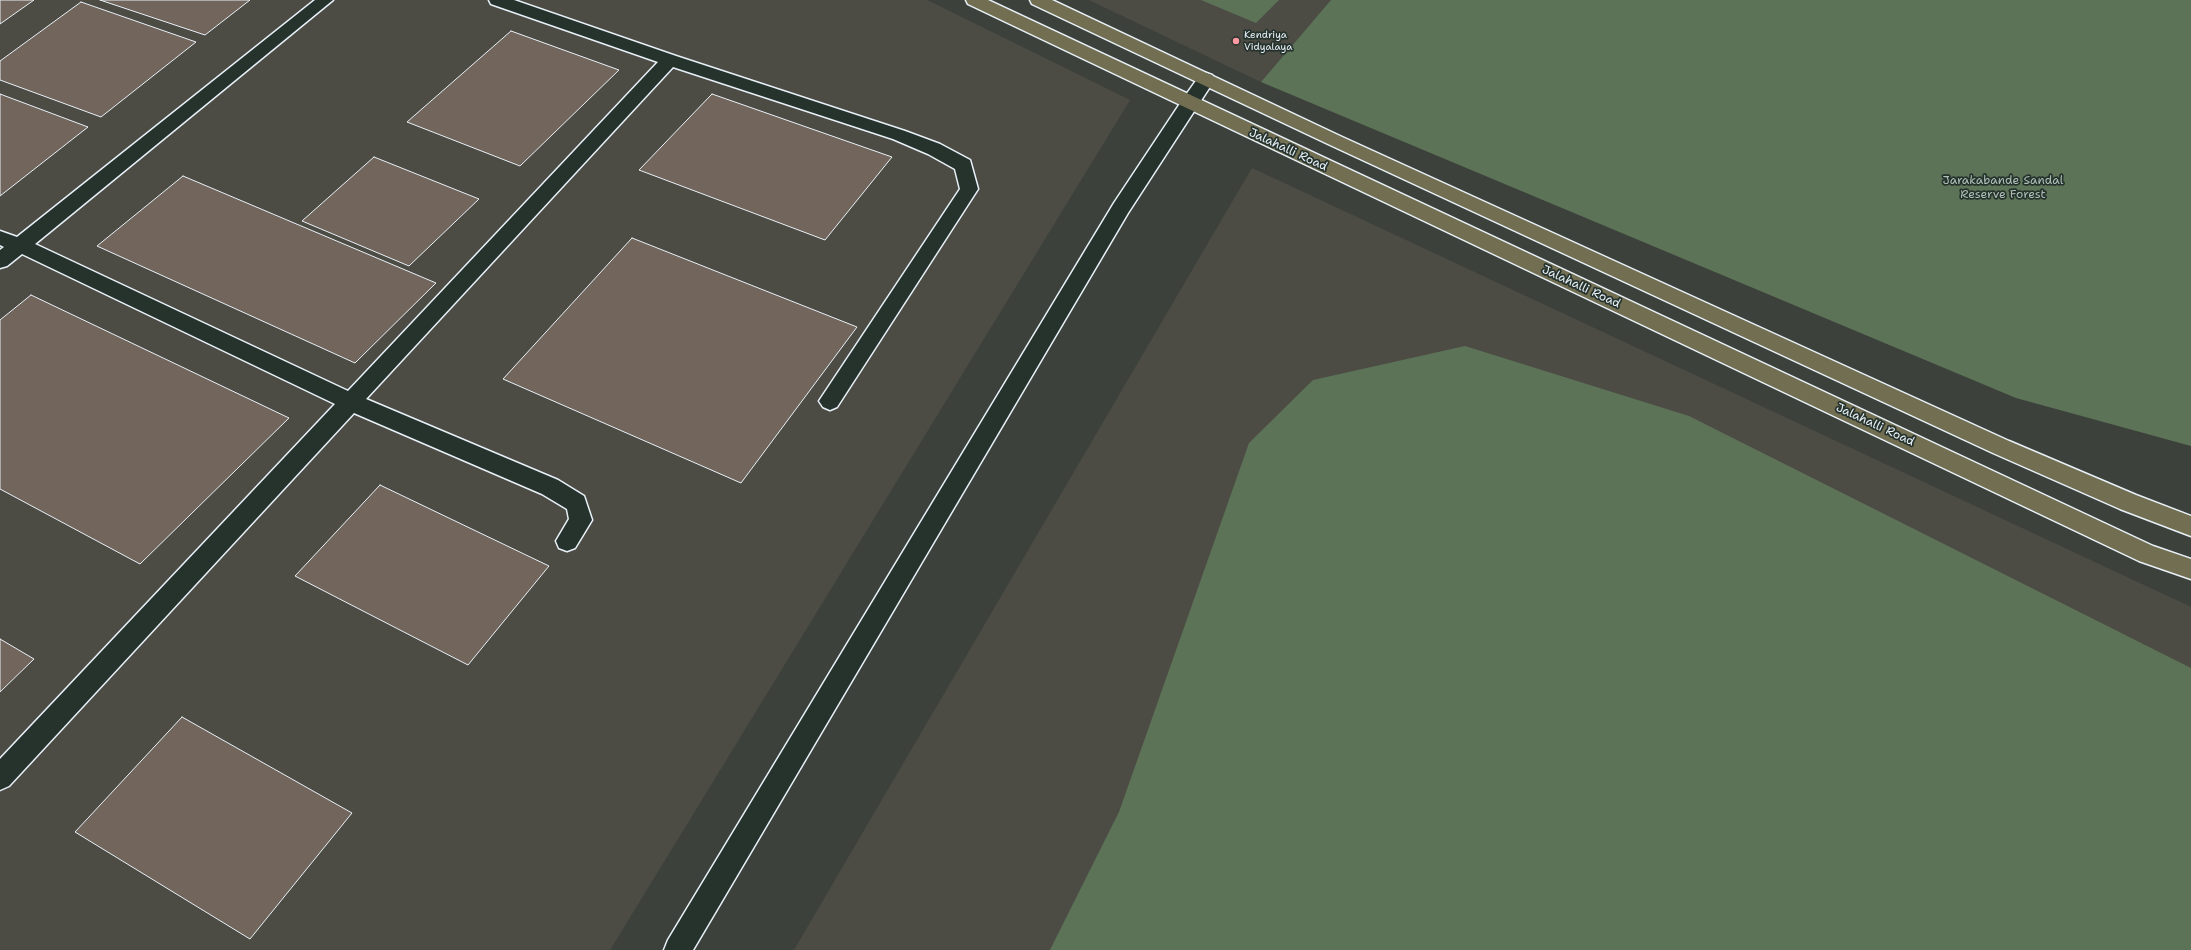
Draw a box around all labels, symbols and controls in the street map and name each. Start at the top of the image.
place label: Kendriya Vidyalaya [1244,29,1292,52]
marker: Kendriya Vidyalaya [1231,36,1241,46]
street label: Jalahalli Road [1246,126,1330,174]
park label: Jarakabande Sandal Reserve Forest [1943,174,2063,202]
street label: Jalahalli Road [1539,263,1623,311]
street label: Jalahalli Road [1833,401,1917,449]

